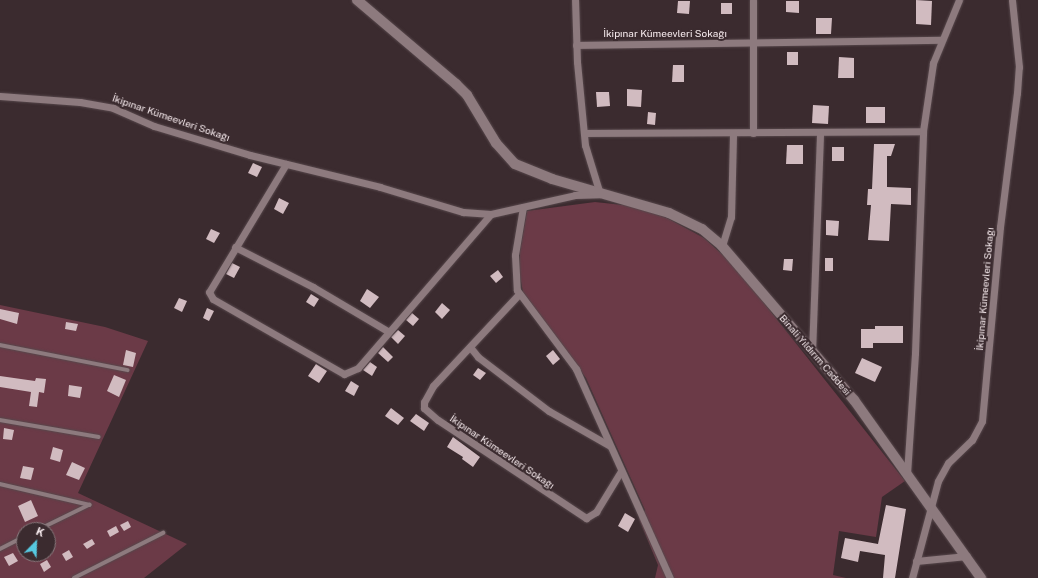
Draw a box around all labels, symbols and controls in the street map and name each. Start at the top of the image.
street label: İkipınar Kümeevleri Sokağı [603,28,727,40]
street label: İkipınar Kümeevleri Sokağı [111,92,231,144]
street label: İkipınar Kümeevleri Sokağı [974,227,996,351]
street label: Binali Yıldırım Caddesi [777,312,853,398]
street label: İkipınar Kümeevleri Sokağı [447,412,557,492]
north arrow [16,522,56,562]
text: K [34,525,46,539]

